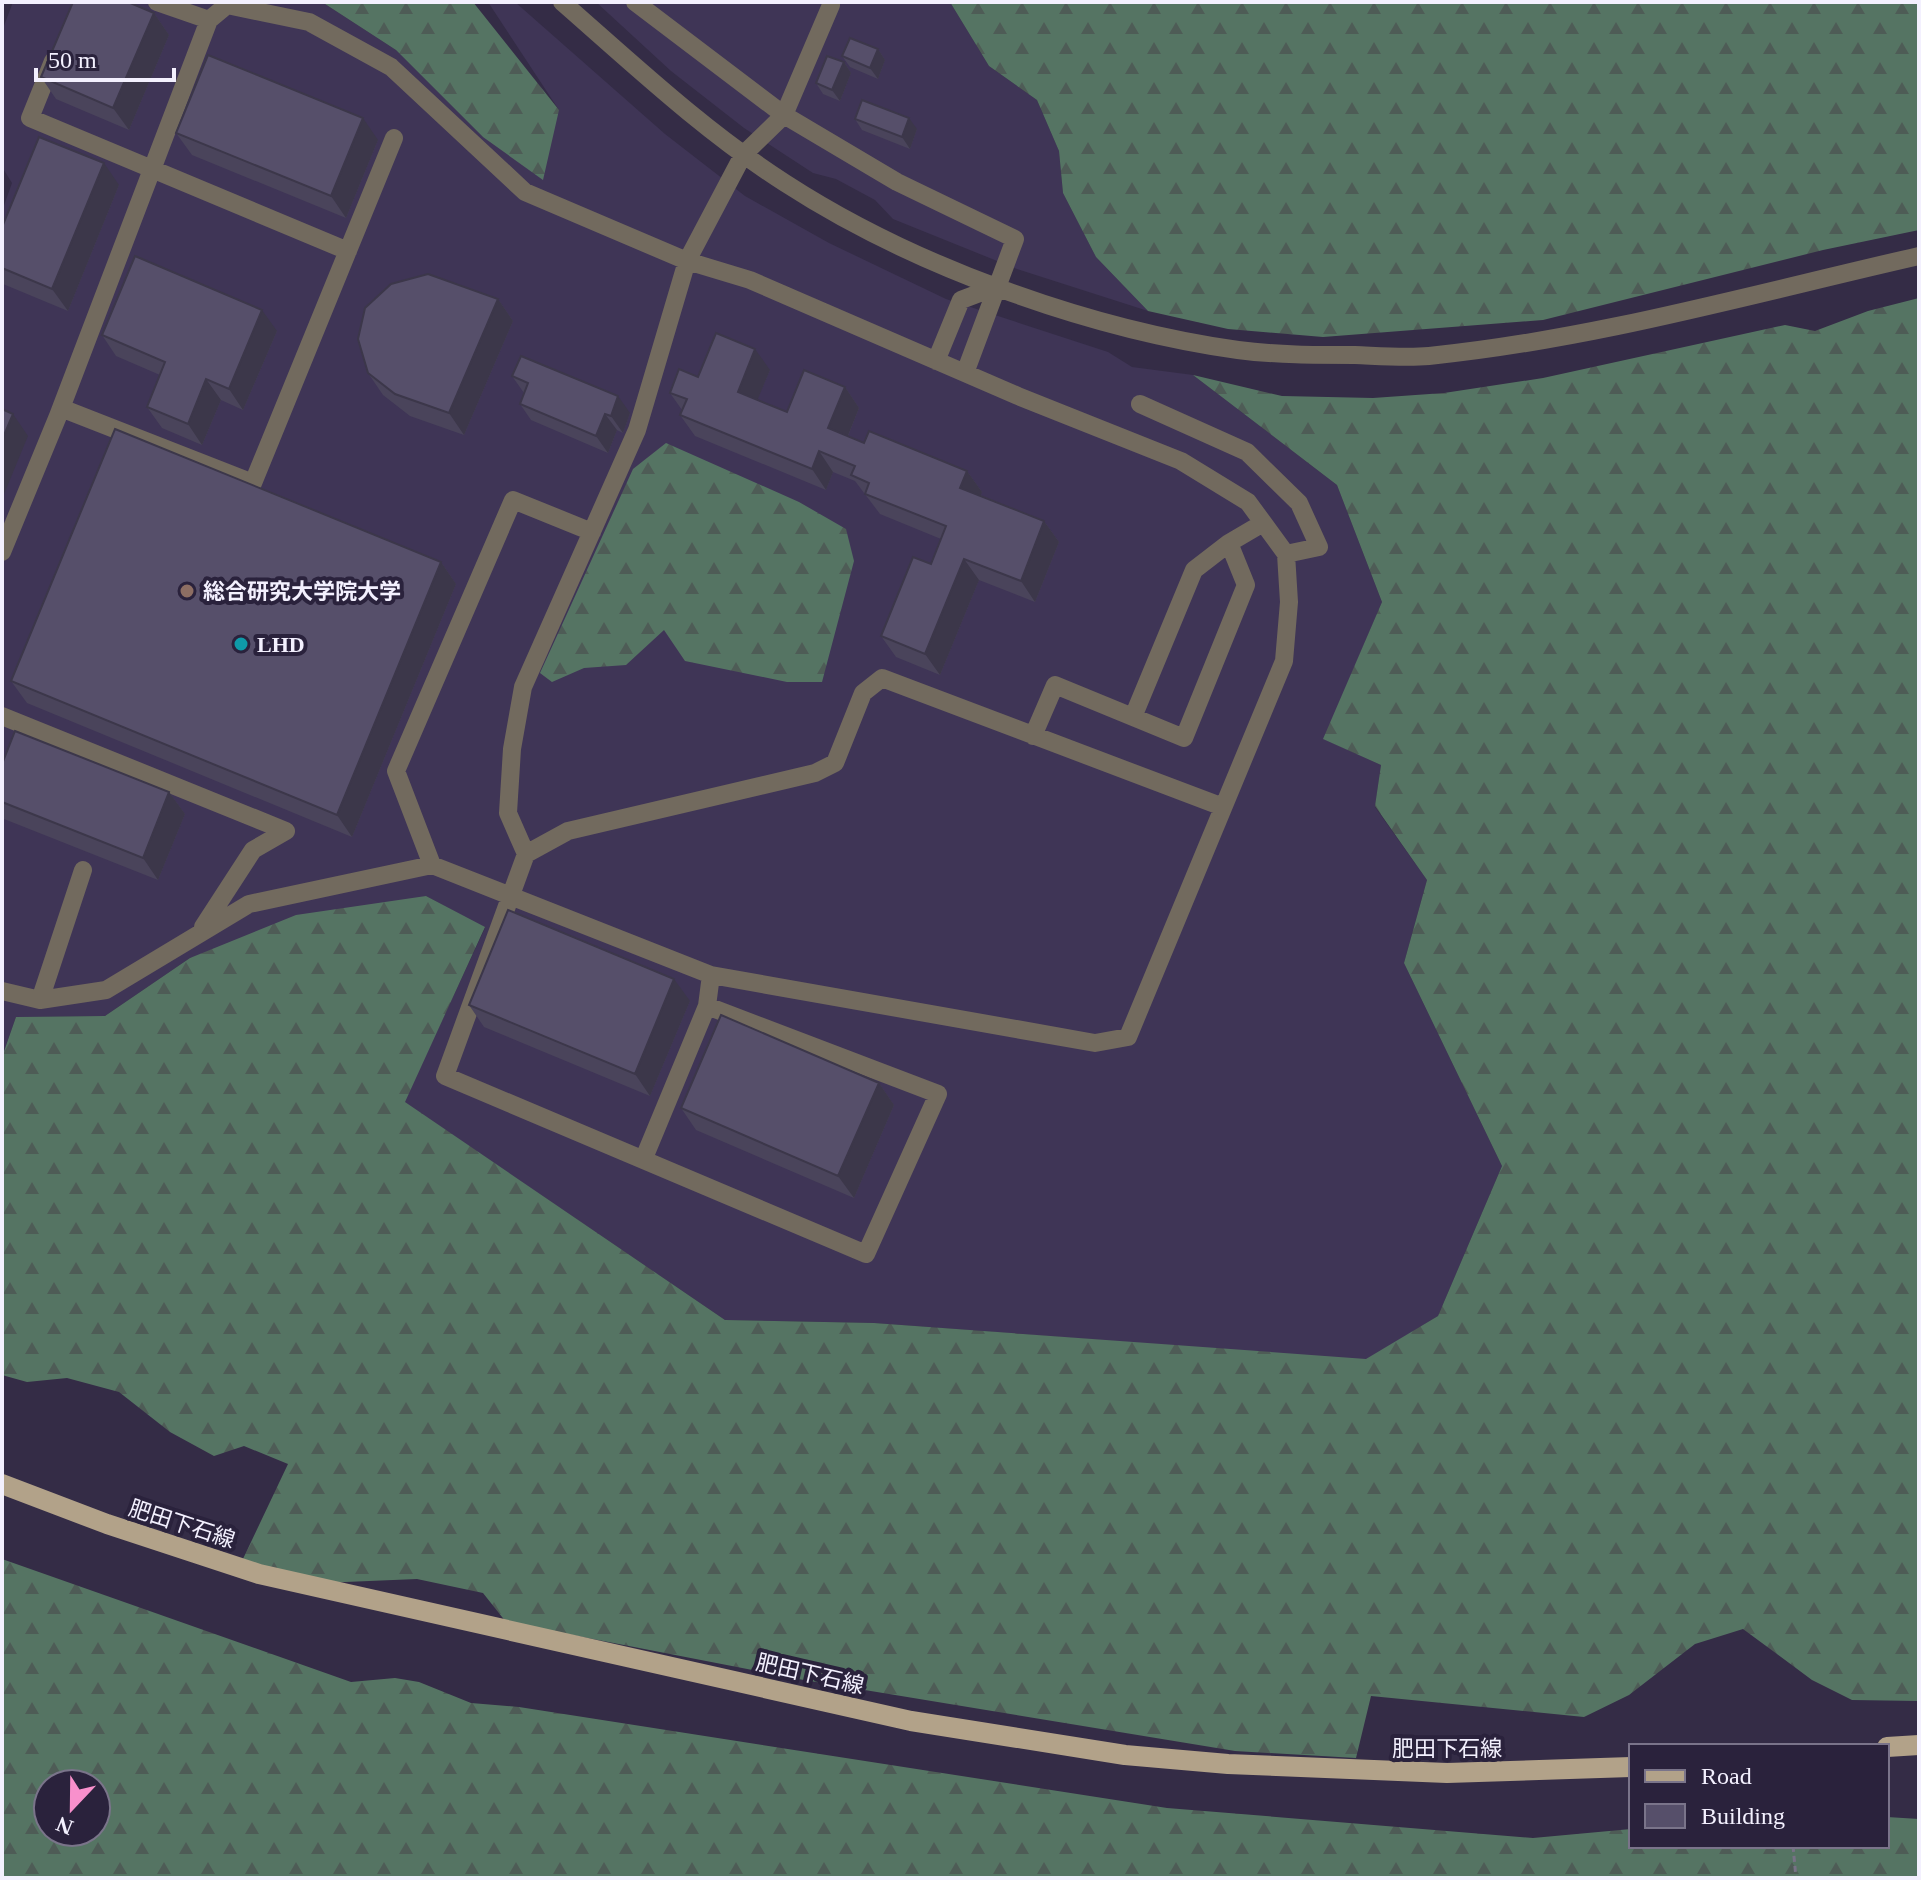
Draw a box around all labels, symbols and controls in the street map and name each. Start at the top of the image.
scale bar [36,32,174,82]
text: 50 m [48,47,97,73]
place label: 総合研究大学院大学 [203,579,401,604]
marker: 総合研究大学院大学 [178,582,196,600]
place label: LHD [257,632,305,657]
marker: LHD [232,635,250,653]
street label: 肥田下石線 [126,1495,238,1553]
street label: 肥田下石線 [754,1649,866,1699]
street label: 肥田下石線 [1392,1736,1502,1761]
legend [1629,1744,1889,1848]
text: Road [1701,1763,1752,1789]
north arrow [32,1768,112,1848]
text: Building [1701,1803,1785,1829]
text: N [53,1811,77,1841]

